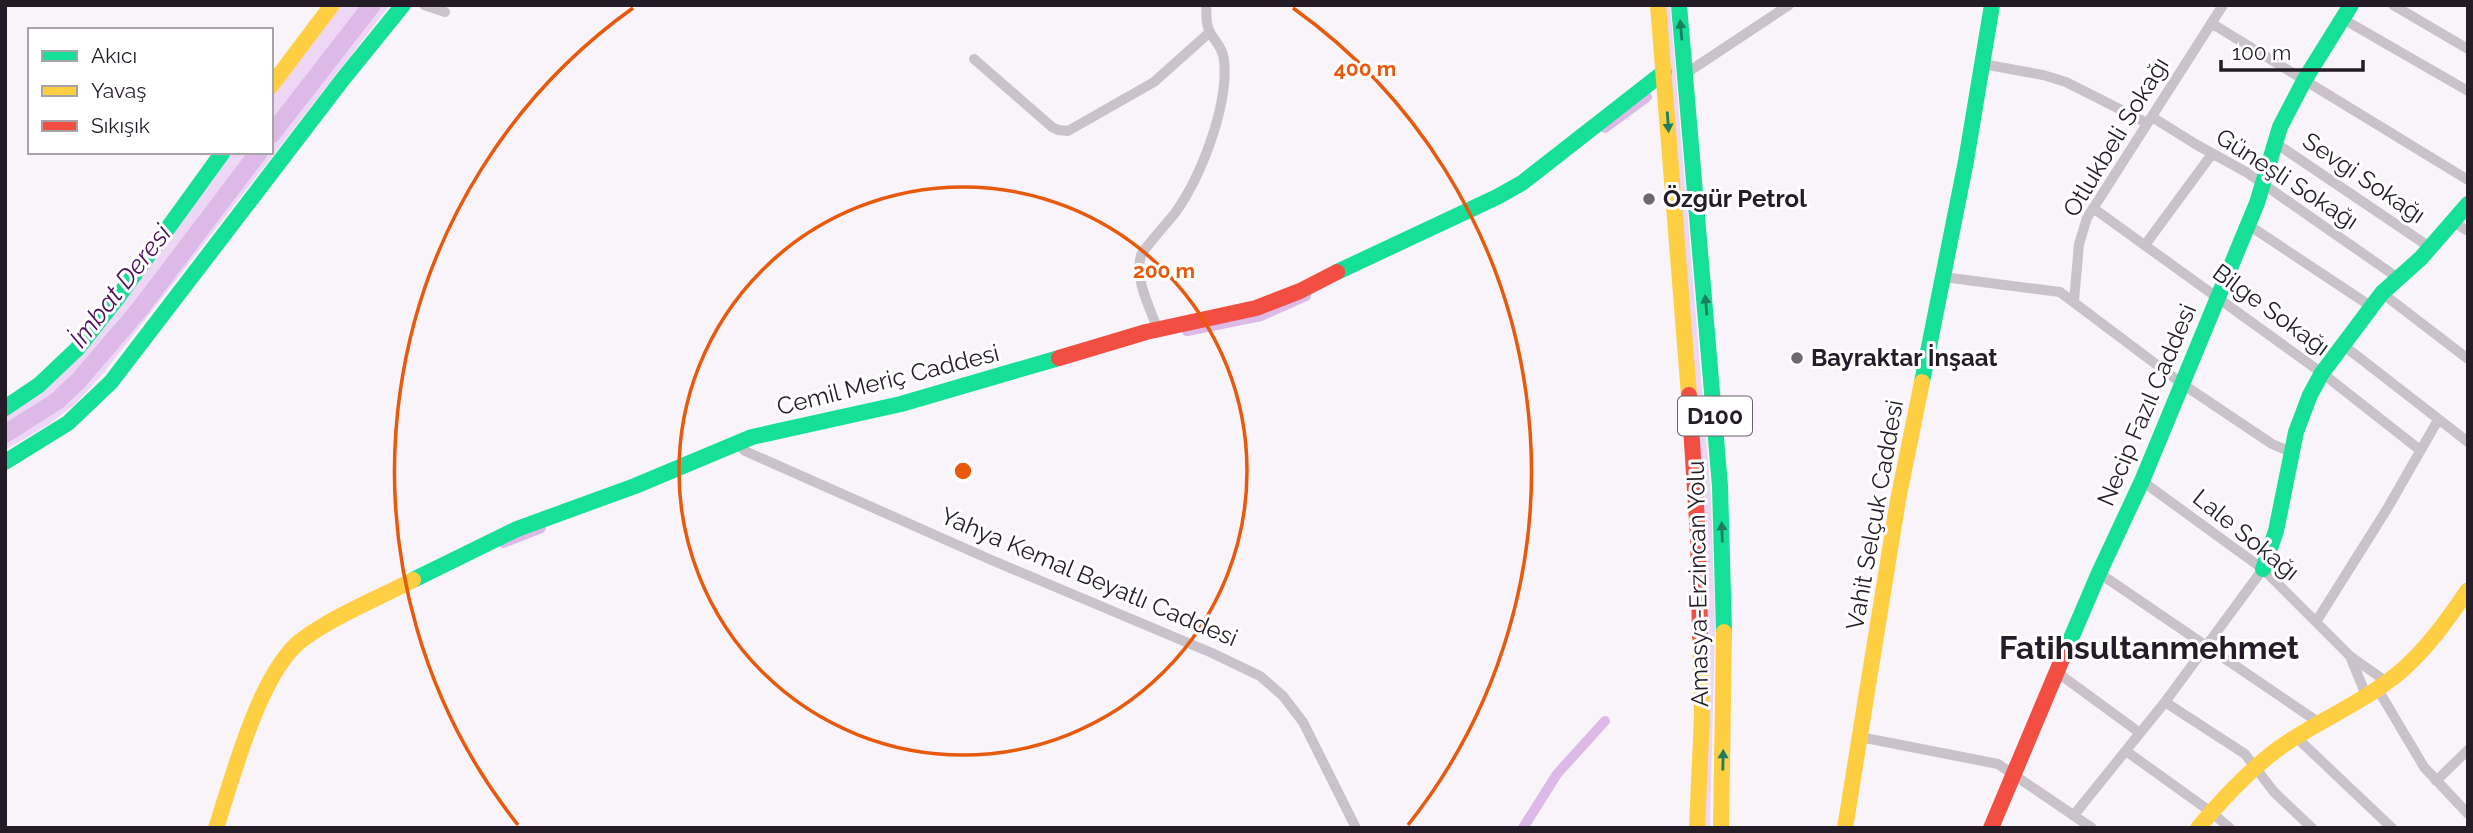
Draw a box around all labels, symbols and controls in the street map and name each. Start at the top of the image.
one-way arrow [1675,19,1686,41]
legend [28,28,273,154]
scale bar [2221,28,2363,72]
text: 100 m [2232,40,2291,65]
text: Akıcı [91,43,137,68]
street label: Otlukbeli Sokağı [2057,52,2175,222]
text: 400 m [1334,56,1396,81]
text: Yavaş [91,78,146,103]
one-way arrow [1662,111,1673,133]
text: Sıkışık [91,113,150,138]
street label: Güneşli Sokağı [2211,122,2364,235]
street label: Sevgi Sokağı [2298,126,2431,229]
place label: Özgür Petrol [1663,184,1807,213]
marker: Özgür Petrol [1641,191,1657,207]
water label: İmbat Deresi [63,218,178,353]
street label: Bilge Sokağı [2207,257,2335,362]
text: 200 m [1133,258,1195,283]
one-way arrow [1700,294,1711,316]
street label: Necip Fazıl Caddesi [2091,299,2202,510]
street label: Cemil Meriç Caddesi [774,338,1002,421]
place label: Bayraktar İnşaat [1811,343,1998,372]
marker: Bayraktar İnşaat [1789,350,1805,366]
road number: D100 [1678,396,1752,436]
street label: Vahit Selçuk Caddesi [1840,398,1909,632]
centre of rings [951,459,975,483]
street label: Amasya-Erzincan Yolu [1681,461,1714,708]
street label: Lale Sokağı [2187,483,2305,586]
street label: Yahya Kemal Beyatlı Caddesi [936,501,1242,652]
one-way arrow [1716,521,1727,543]
district label: Fatihsultanmehmet [1999,629,2299,666]
one-way arrow [1717,748,1729,770]

